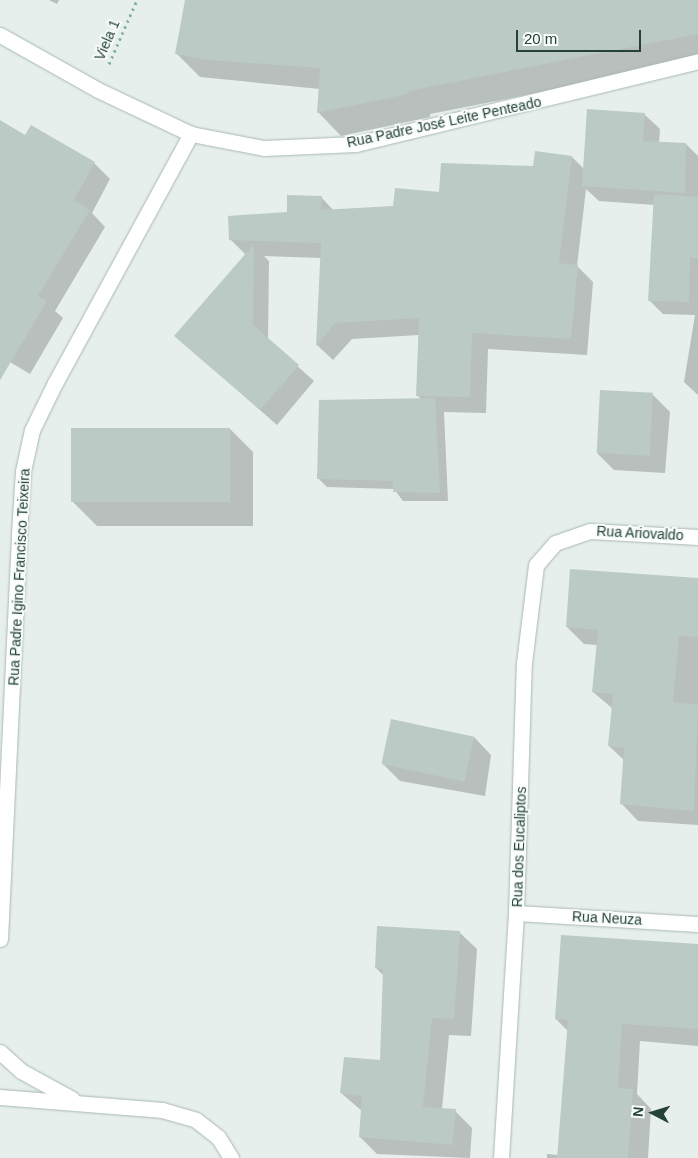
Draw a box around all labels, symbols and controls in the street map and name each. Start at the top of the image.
street label: Viela 1 [91,17,123,63]
scale bar [518,20,643,52]
text: 20 m [524,30,557,47]
street label: Rua Padre José Leite Penteado [345,93,543,151]
street label: Rua Padre Igino Francisco Teixeira [5,468,33,686]
street label: Rua Ariovaldo [596,522,684,544]
street label: Rua dos Eucaliptos [509,786,529,908]
street label: Rua Neuza [572,908,642,928]
north arrow [628,1088,678,1138]
text: N [630,1106,646,1117]

